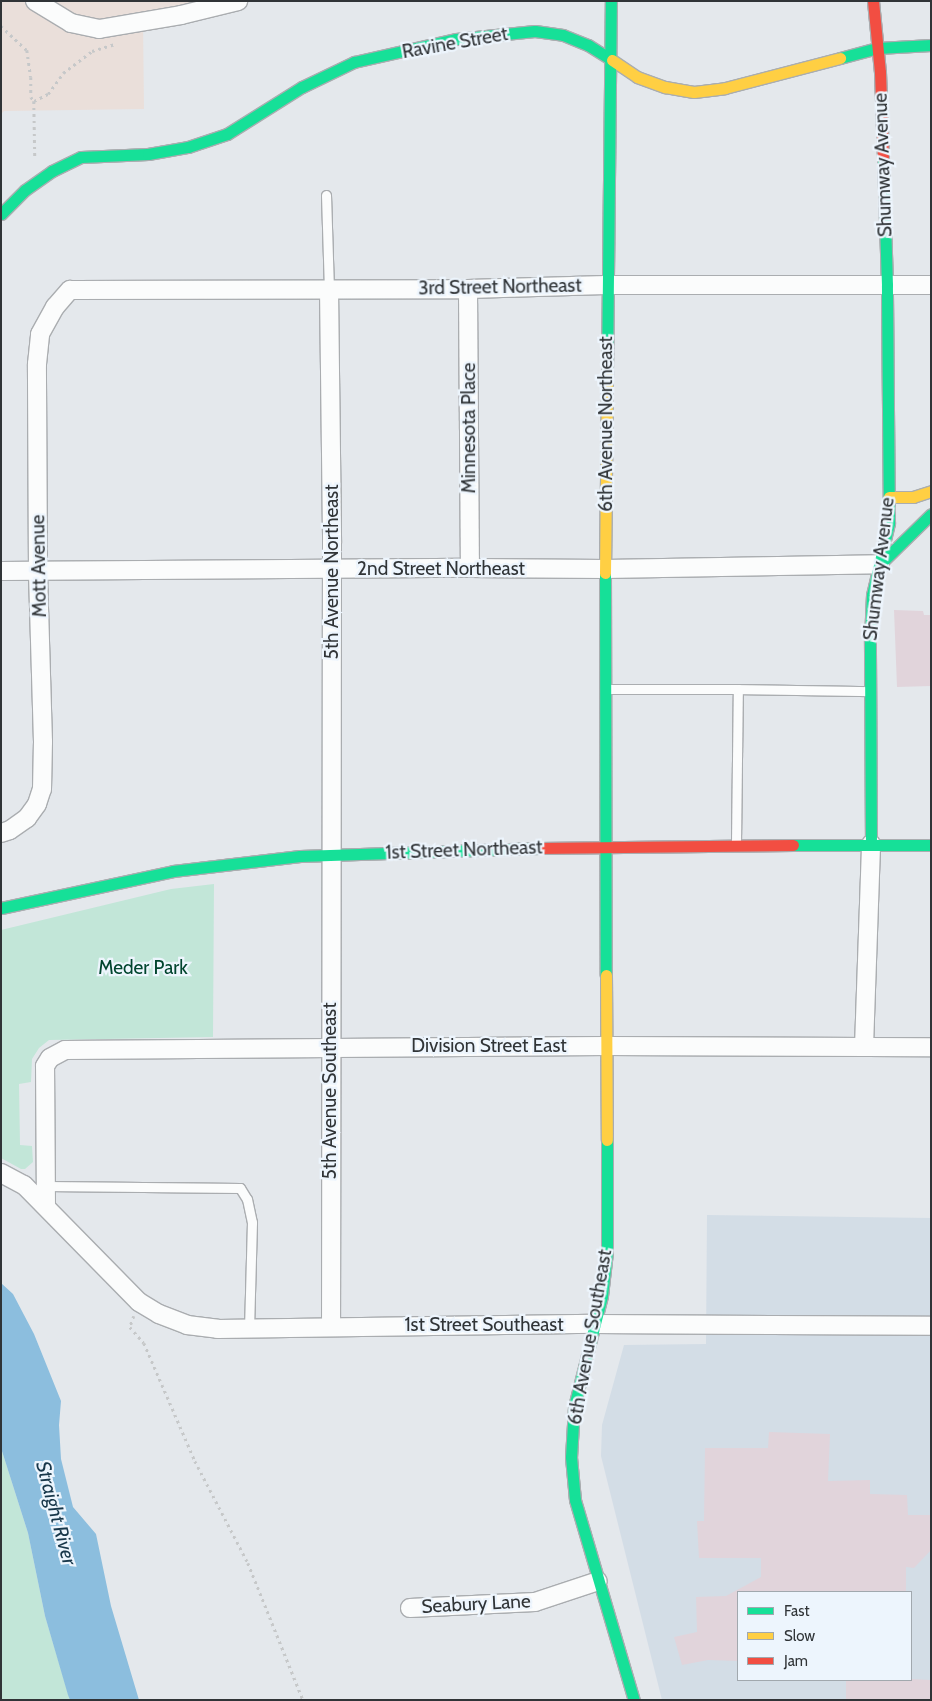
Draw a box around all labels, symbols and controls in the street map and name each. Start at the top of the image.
street label: Ravine Street [400,22,510,64]
street label: Shumway Avenue [869,92,897,238]
street label: 3rd Street Northeast [418,274,582,300]
street label: 6th Avenue Northeast [595,336,617,512]
street label: Minnesota Place [458,363,480,493]
street label: 5th Avenue Northeast [321,484,343,660]
street label: Shumway Avenue [859,496,899,642]
street label: Mott Avenue [27,514,51,618]
street label: 2nd Street Northeast [357,558,525,580]
street label: 1st Street Northeast [385,836,543,864]
park label: Meder Park [98,957,188,979]
street label: 5th Avenue Southeast [319,1002,341,1180]
street label: Division Street East [411,1035,567,1057]
street label: 6th Avenue Southeast [563,1248,617,1426]
street label: 1st Street Southeast [404,1314,564,1336]
water label: Straight River [31,1458,81,1568]
street label: Seabury Lane [421,1590,531,1618]
legend [737,1591,912,1681]
text: Fast [784,1602,809,1620]
text: Slow [784,1627,815,1645]
text: Jam [784,1652,808,1670]

